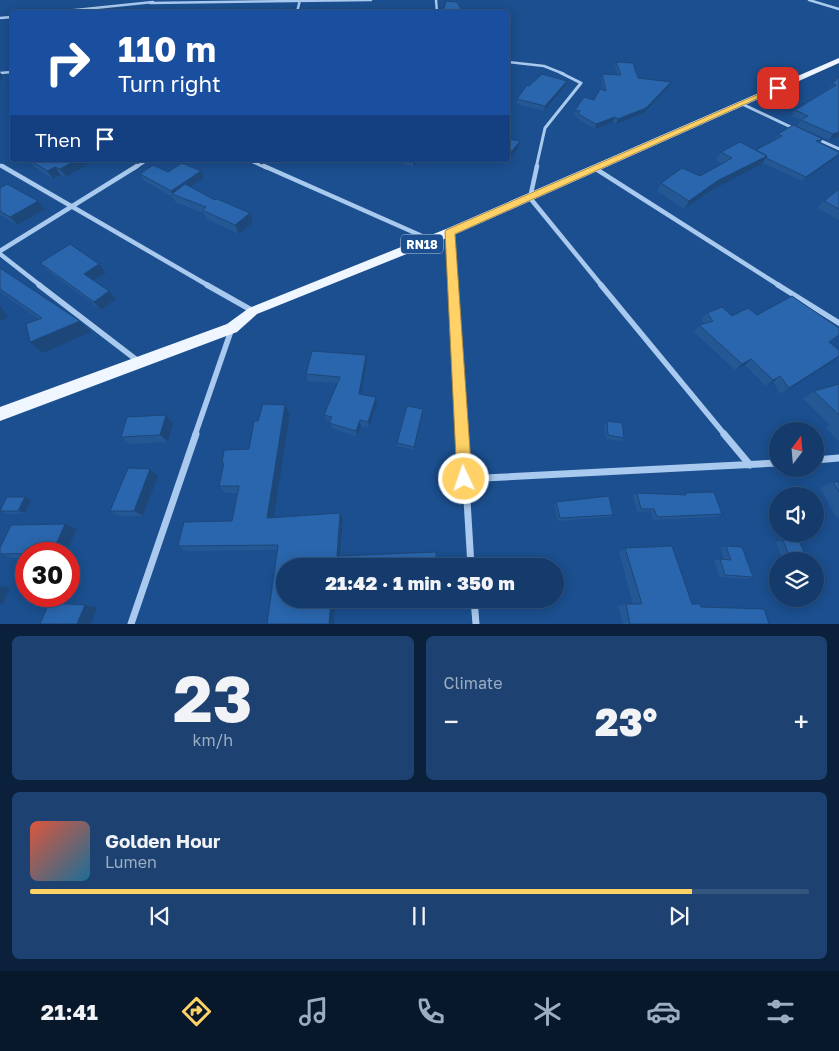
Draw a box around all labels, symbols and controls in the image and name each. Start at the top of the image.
text: 110 m [118,28,216,70]
icon: right [35,30,100,95]
pin [757,67,799,109]
text: Turn right [118,70,221,97]
icon: arrive [764,74,792,102]
icon: arrive [91,125,119,153]
text: Then [35,128,81,151]
road number: RN18 [401,234,443,253]
north arrow [769,422,824,478]
map controls [769,422,824,607]
position arrow [437,452,489,504]
button: sound [769,487,824,542]
speed limit sign: 30 [15,542,80,607]
button: layers [769,552,824,607]
text: 21:42 · 1 min · 350 m [325,571,515,594]
text: 23 [173,658,252,736]
text: Climate [444,673,503,693]
text: 23° [595,699,657,744]
text: − [444,705,459,738]
text: + [794,705,809,738]
text: km/h [192,730,233,750]
text: Golden Hour [105,829,220,852]
text: Lumen [105,852,157,872]
icon: previous [146,902,174,930]
icon: pause [405,902,433,930]
icon: next [665,902,693,930]
icon: directions [179,994,214,1029]
icon: music [296,994,331,1029]
icon: phone [413,994,448,1029]
icon: climate [530,994,565,1029]
icon: car [646,994,681,1029]
icon: filters [763,994,798,1029]
text: 21:41 [41,998,98,1025]

